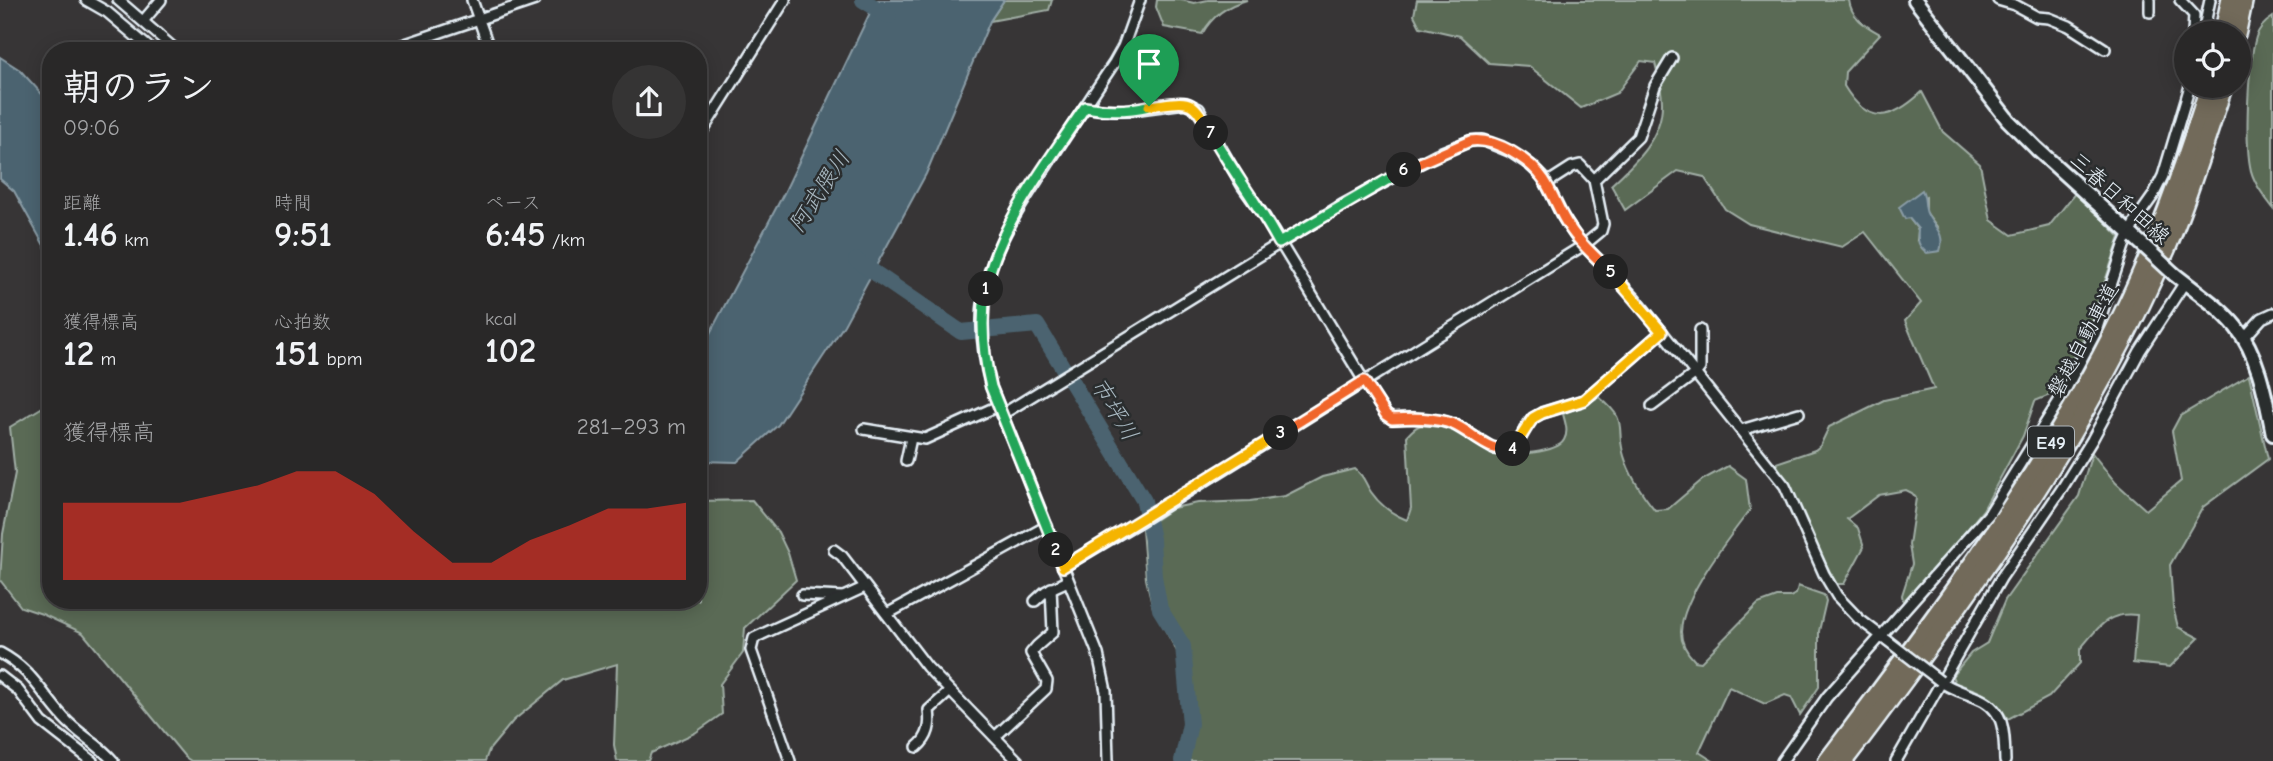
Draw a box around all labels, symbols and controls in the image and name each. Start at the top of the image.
map controls [2174,21,2251,98]
button: locate [2174,21,2251,98]
pin [1119,34,1179,106]
icon: arrive [1130,45,1168,83]
button: share [612,65,686,139]
text: 朝のラン [63,66,215,110]
text: 09:06 [63,114,120,141]
pin: 7 [1194,116,1228,150]
text: 7 [1206,121,1215,143]
water label: 阿武隈川 [783,145,856,237]
street label: 三春日和田線 [2065,147,2175,249]
pin: 6 [1386,152,1422,188]
text: 6 [1399,158,1408,180]
text: 距離 [63,192,101,214]
text: 時間 [274,192,312,214]
text: ペース [485,192,541,214]
text: 1.46 [63,214,118,255]
text: 9:51 [274,214,332,255]
text: 6:45 [485,214,546,255]
text: km [118,229,149,251]
text: /km [546,229,585,251]
pin: 5 [1594,254,1628,290]
text: 5 [1605,260,1616,282]
pin: 1 [968,272,1004,306]
text: 1 [982,277,989,299]
street label: 磐越自動車道 [2043,279,2123,401]
text: kcal [485,308,517,330]
text: 獲得標高 [63,311,139,333]
text: 心拍数 [274,311,331,333]
text: 102 [485,330,536,371]
text: 12 [63,333,94,374]
text: 151 [274,333,320,374]
text: m [94,348,116,370]
text: bpm [320,348,362,370]
water label: 市坪川 [1085,373,1144,446]
text: 281–293 m [577,413,686,440]
pin: 3 [1264,416,1298,450]
text: 獲得標高 [63,419,155,446]
text: 3 [1276,421,1285,443]
road number: E49 [2028,426,2074,458]
pin: 4 [1496,432,1530,466]
text: 4 [1508,437,1517,459]
pin: 2 [1038,532,1074,568]
text: 2 [1051,538,1060,560]

